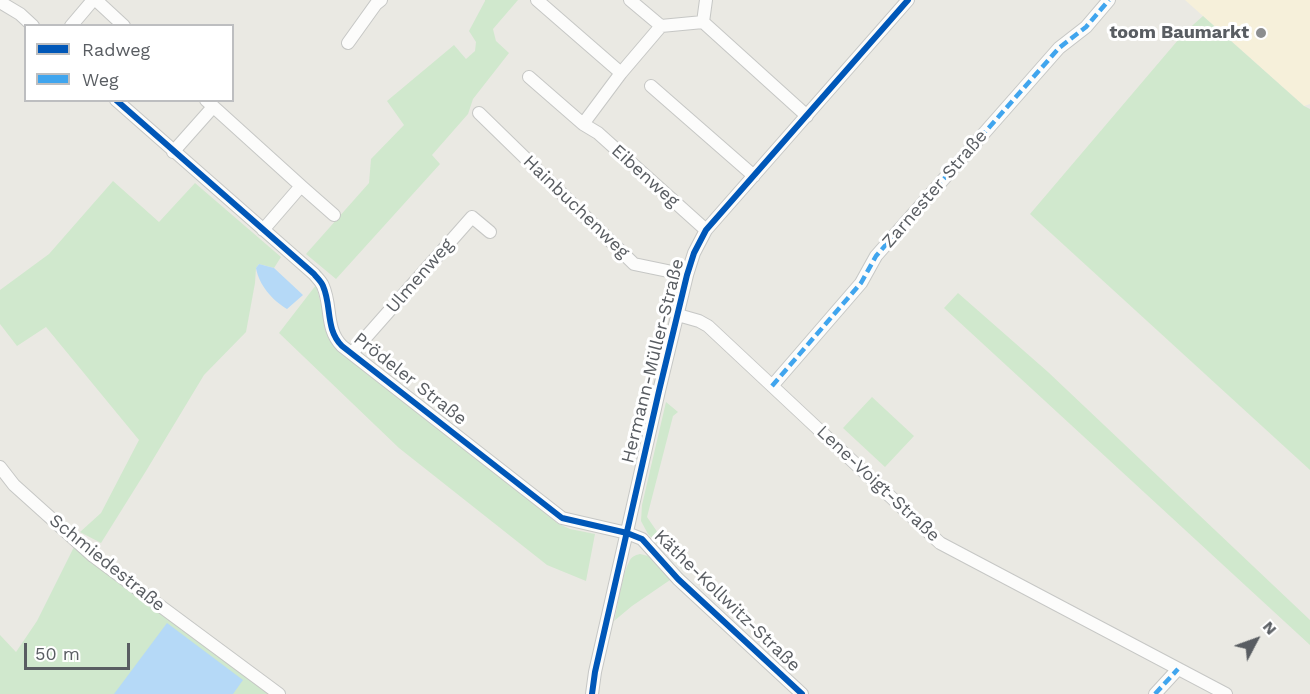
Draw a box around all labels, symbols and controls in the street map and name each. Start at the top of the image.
place label: toom Baumarkt [1109,22,1249,44]
legend [24,24,234,102]
marker: toom Baumarkt [1254,26,1268,40]
text: Radweg [82,39,150,60]
text: Weg [82,69,119,90]
street label: Zarnester Straße [878,126,992,252]
street label: Eibenweg [607,140,683,212]
street label: Hainbuchenweg [519,151,633,263]
street label: Ulmenweg [382,234,458,318]
street label: Hermann-Müller-Straße [617,257,689,465]
street label: Prödeler Straße [349,328,471,430]
street label: Lene-Voigt-Straße [812,421,944,547]
street label: Schmiedestraße [45,510,169,616]
street label: Käthe-Kollwitz-Straße [649,526,805,676]
north arrow [1226,610,1286,670]
text: N [1259,617,1281,639]
scale bar [27,631,134,669]
text: 50 m [35,643,80,664]

